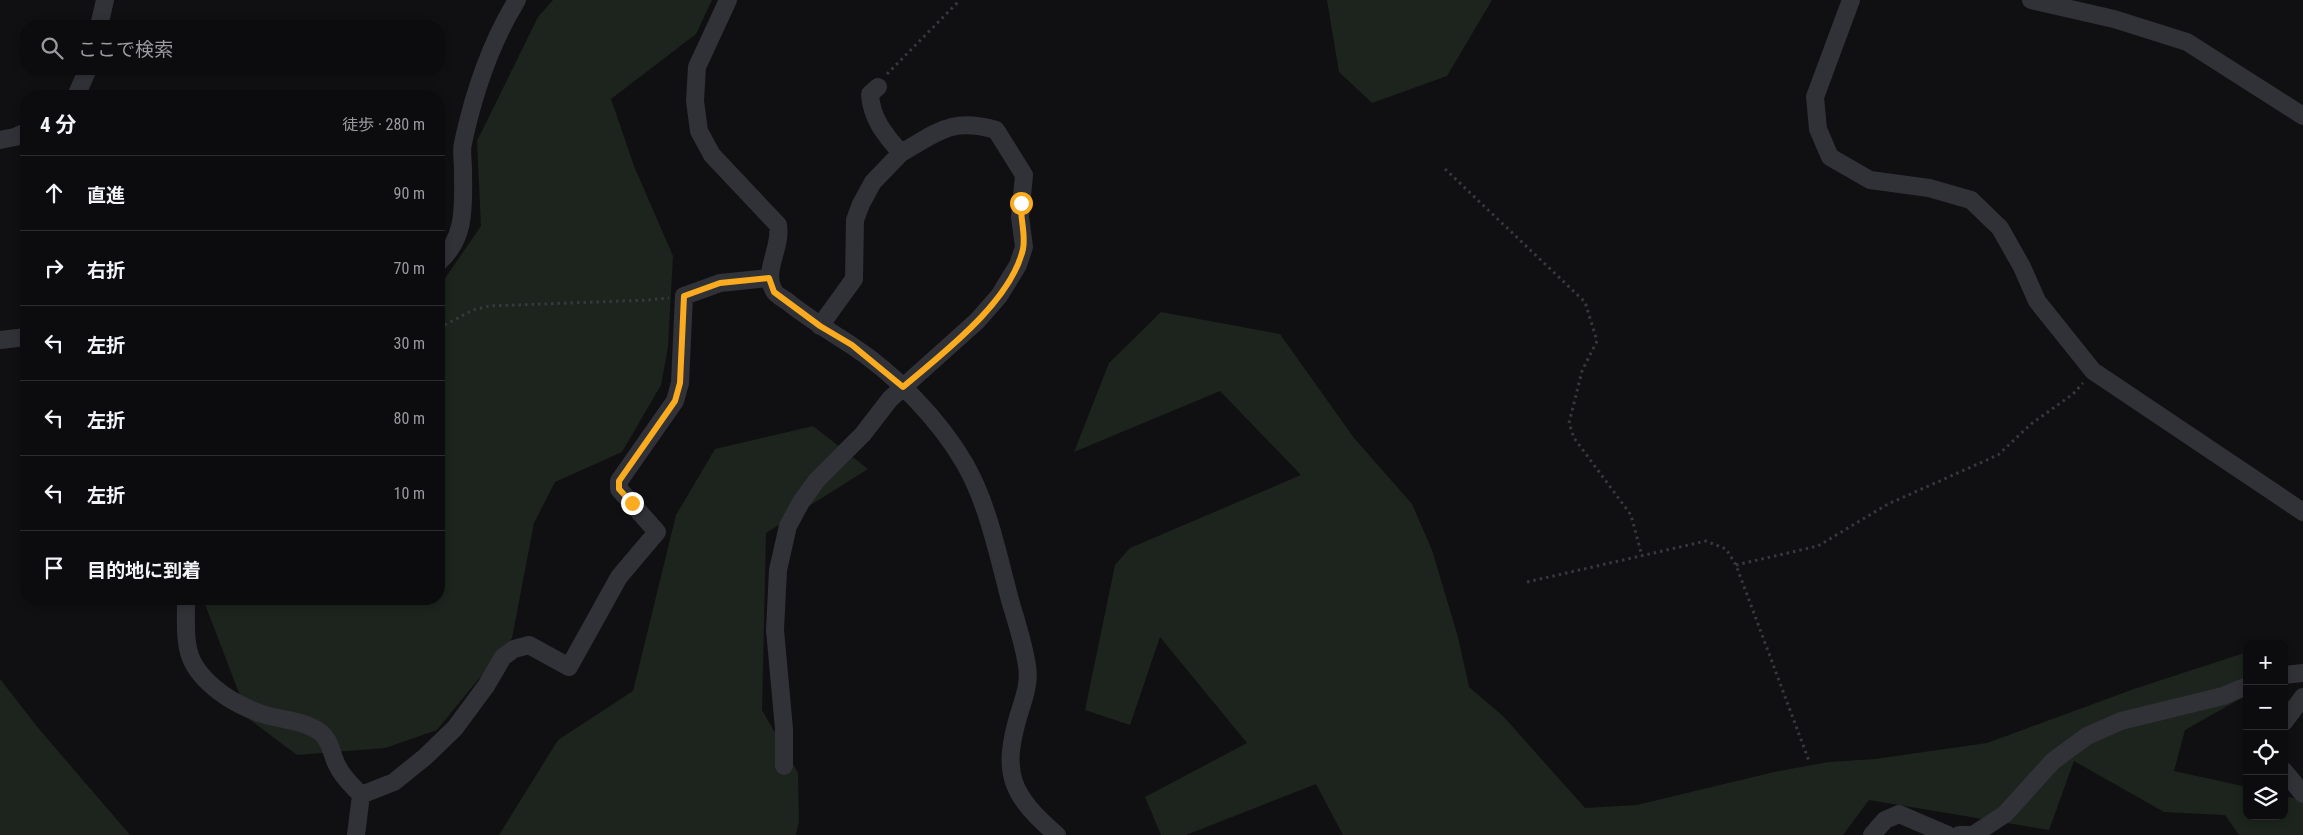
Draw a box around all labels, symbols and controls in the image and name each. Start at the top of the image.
search box [20,20,445,75]
icon: search [38,34,66,62]
text: ここで検索 [78,38,173,61]
text: 4 分 [40,113,76,137]
text: 徒歩 · 280 m [342,115,425,134]
icon: ahead [40,179,68,207]
text: 直進 [87,184,125,207]
text: 90 m [393,184,425,203]
route start [1010,192,1033,215]
icon: right [40,254,68,282]
text: 右折 [87,259,125,282]
text: 70 m [393,259,425,278]
icon: left [40,329,68,357]
text: 左折 [87,334,125,357]
text: 30 m [393,334,425,353]
icon: left [40,404,68,432]
text: 左折 [87,409,125,432]
text: 80 m [393,409,425,428]
icon: left [40,479,68,507]
text: 左折 [87,484,125,507]
text: 10 m [393,484,425,503]
route end [621,492,644,515]
icon: arrive [40,554,68,582]
text: 目的地に到着 [87,559,201,582]
map controls [2243,640,2288,820]
button: + [2243,640,2288,685]
button: − [2243,685,2288,730]
button: locate [2243,730,2288,775]
button: layers [2243,775,2288,820]

